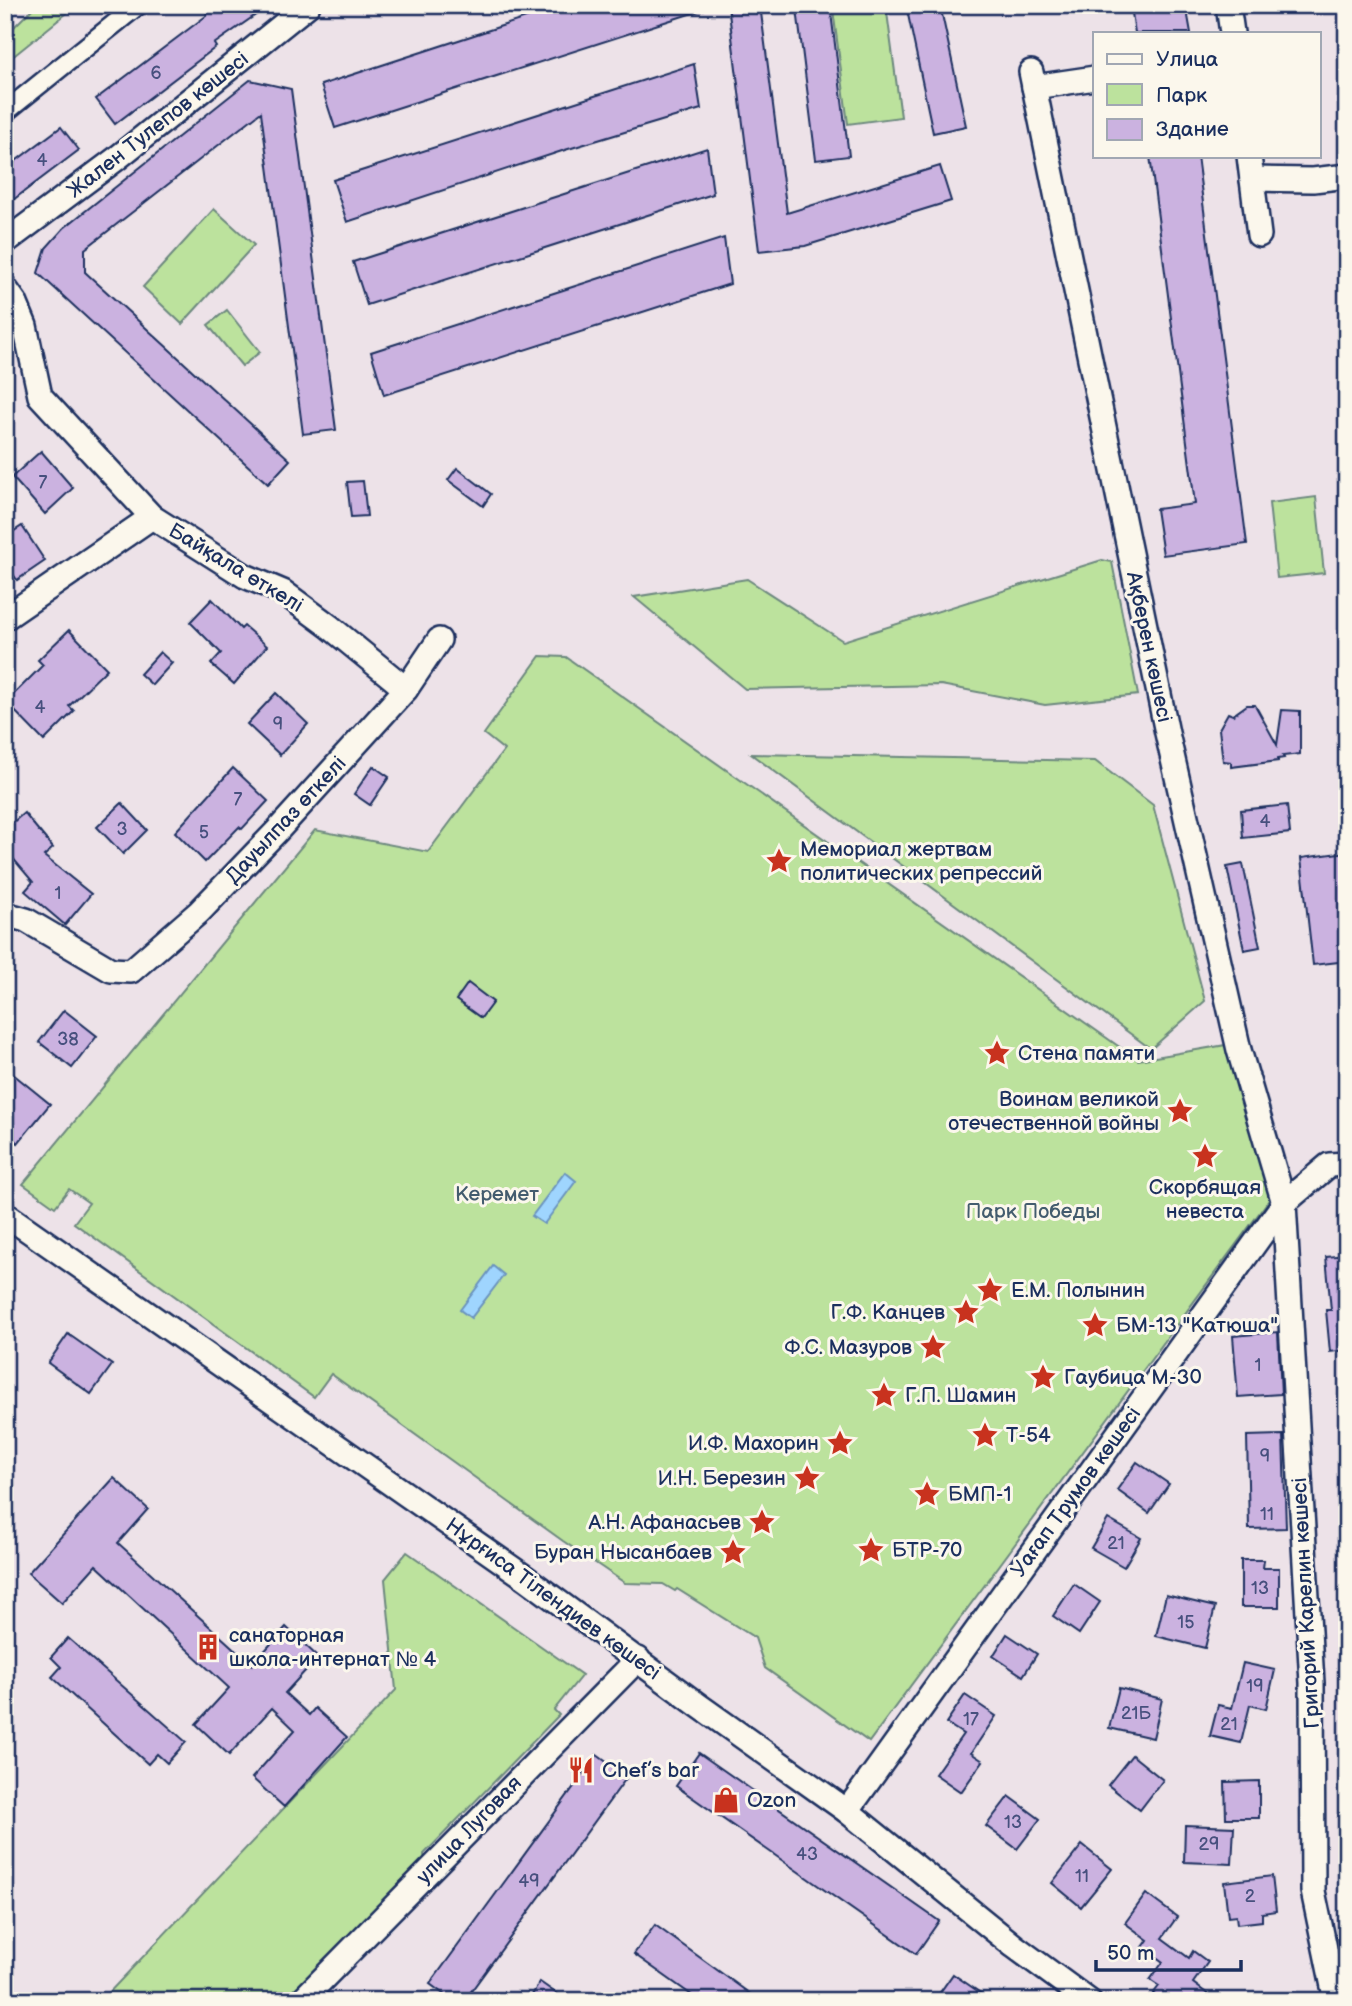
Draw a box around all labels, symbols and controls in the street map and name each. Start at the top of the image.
legend [1093,32,1320,158]
street label: Жален Тулепов көшесі [62,46,254,204]
text: Улица [1156,47,1219,72]
house number: 6 [151,63,162,84]
text: Парк [1156,83,1207,108]
text: Здание [1156,117,1229,142]
house number: 4 [37,150,48,171]
house number: 7 [39,472,48,493]
street label: Байқала өткелі [164,518,308,618]
street label: Ақберен көшесі [1121,568,1177,725]
house number: 4 [35,697,46,718]
house number: 9 [273,714,283,735]
street label: Дауылпаз өткелі [220,751,352,889]
house number: 7 [234,789,243,810]
house number: 4 [1260,811,1271,832]
house number: 3 [116,819,128,840]
house number: 5 [199,822,209,843]
place label: Мемориал жертвам политических репрессий [800,837,1043,886]
place icon: Мемориал жертвам политических репрессий [764,846,794,876]
house number: 1 [55,883,61,904]
house number: 38 [57,1029,79,1050]
place icon: Стена памяти [982,1038,1012,1068]
place label: Стена памяти [1018,1041,1155,1066]
place label: Воинам великой отечественной войны [948,1087,1159,1136]
place icon: Воинам великой отечественной войны [1165,1096,1195,1126]
place icon: Скорбящая невеста [1190,1141,1220,1171]
place label: Скорбящая невеста [1149,1175,1261,1224]
park label: Керемет [455,1182,539,1207]
park label: Парк Победы [966,1199,1100,1224]
place icon: Е.М. Полынин [975,1275,1005,1305]
place label: Е.М. Полынин [1011,1278,1145,1303]
place icon: Г.Ф. Канцев [951,1297,981,1327]
place label: Г.Ф. Канцев [830,1300,945,1325]
place icon: БМ-13 "Катюша" [1080,1310,1110,1340]
place label: БМ-13 "Катюша" [1116,1313,1278,1338]
place icon: Ф.С. Мазуров [918,1332,948,1362]
place label: Ф.С. Мазуров [784,1335,912,1360]
house number: 1 [1255,1355,1261,1376]
place icon: Гаубица М-30 [1028,1362,1058,1392]
place label: Гаубица М-30 [1064,1365,1202,1390]
place icon: Г.П. Шамин [869,1380,899,1410]
place label: Г.П. Шамин [905,1383,1016,1408]
street label: Уағап Трумов көшесі [1006,1402,1146,1582]
place icon: Т-54 [970,1420,1000,1450]
place label: Т-54 [1006,1423,1051,1448]
place icon: И.Ф. Махорин [825,1428,855,1458]
place label: И.Ф. Махорин [688,1431,819,1456]
house number: 9 [1260,1446,1270,1467]
place icon: И.Н. Березин [792,1463,822,1493]
place label: И.Н. Березин [658,1466,786,1491]
street label: Григорий Карелин көшесі [1287,1477,1325,1729]
place icon: БМП-1 [912,1479,942,1509]
place label: БМП-1 [948,1482,1012,1507]
house number: 11 [1260,1504,1274,1525]
place icon: А.Н. Афанасьев [747,1507,777,1537]
place label: А.Н. Афанасьев [587,1510,741,1535]
street label: Нұрғиса Тілендиев көшесі [441,1513,665,1685]
house number: 21 [1107,1533,1125,1554]
place icon: БТР-70 [856,1535,886,1565]
place icon: Буран Нысанбаев [718,1537,748,1567]
place label: БТР-70 [892,1538,962,1563]
place label: Буран Нысанбаев [534,1540,712,1565]
house number: 13 [1251,1578,1269,1599]
house number: 15 [1177,1612,1195,1633]
place label: санаторная школа-интернат № 4 [229,1623,437,1672]
building icon: санаторная школа-интернат № 4 [193,1632,223,1662]
house number: 19 [1246,1676,1264,1697]
house number: 21Б [1121,1703,1151,1724]
house number: 17 [963,1709,979,1730]
house number: 21 [1220,1714,1238,1735]
restaurant icon: Chef’s bar [566,1755,596,1785]
place label: Chef’s bar [602,1758,699,1783]
street label: улица Луговая [411,1771,527,1889]
shop icon: Ozon [711,1785,741,1815]
place label: Ozon [747,1788,796,1813]
house number: 13 [1004,1812,1022,1833]
house number: 29 [1198,1834,1220,1855]
house number: 43 [796,1844,818,1865]
house number: 11 [1075,1866,1089,1887]
house number: 49 [518,1871,540,1892]
house number: 2 [1245,1886,1256,1907]
scale bar [1096,1929,1242,1973]
text: 50 m [1107,1941,1154,1966]

